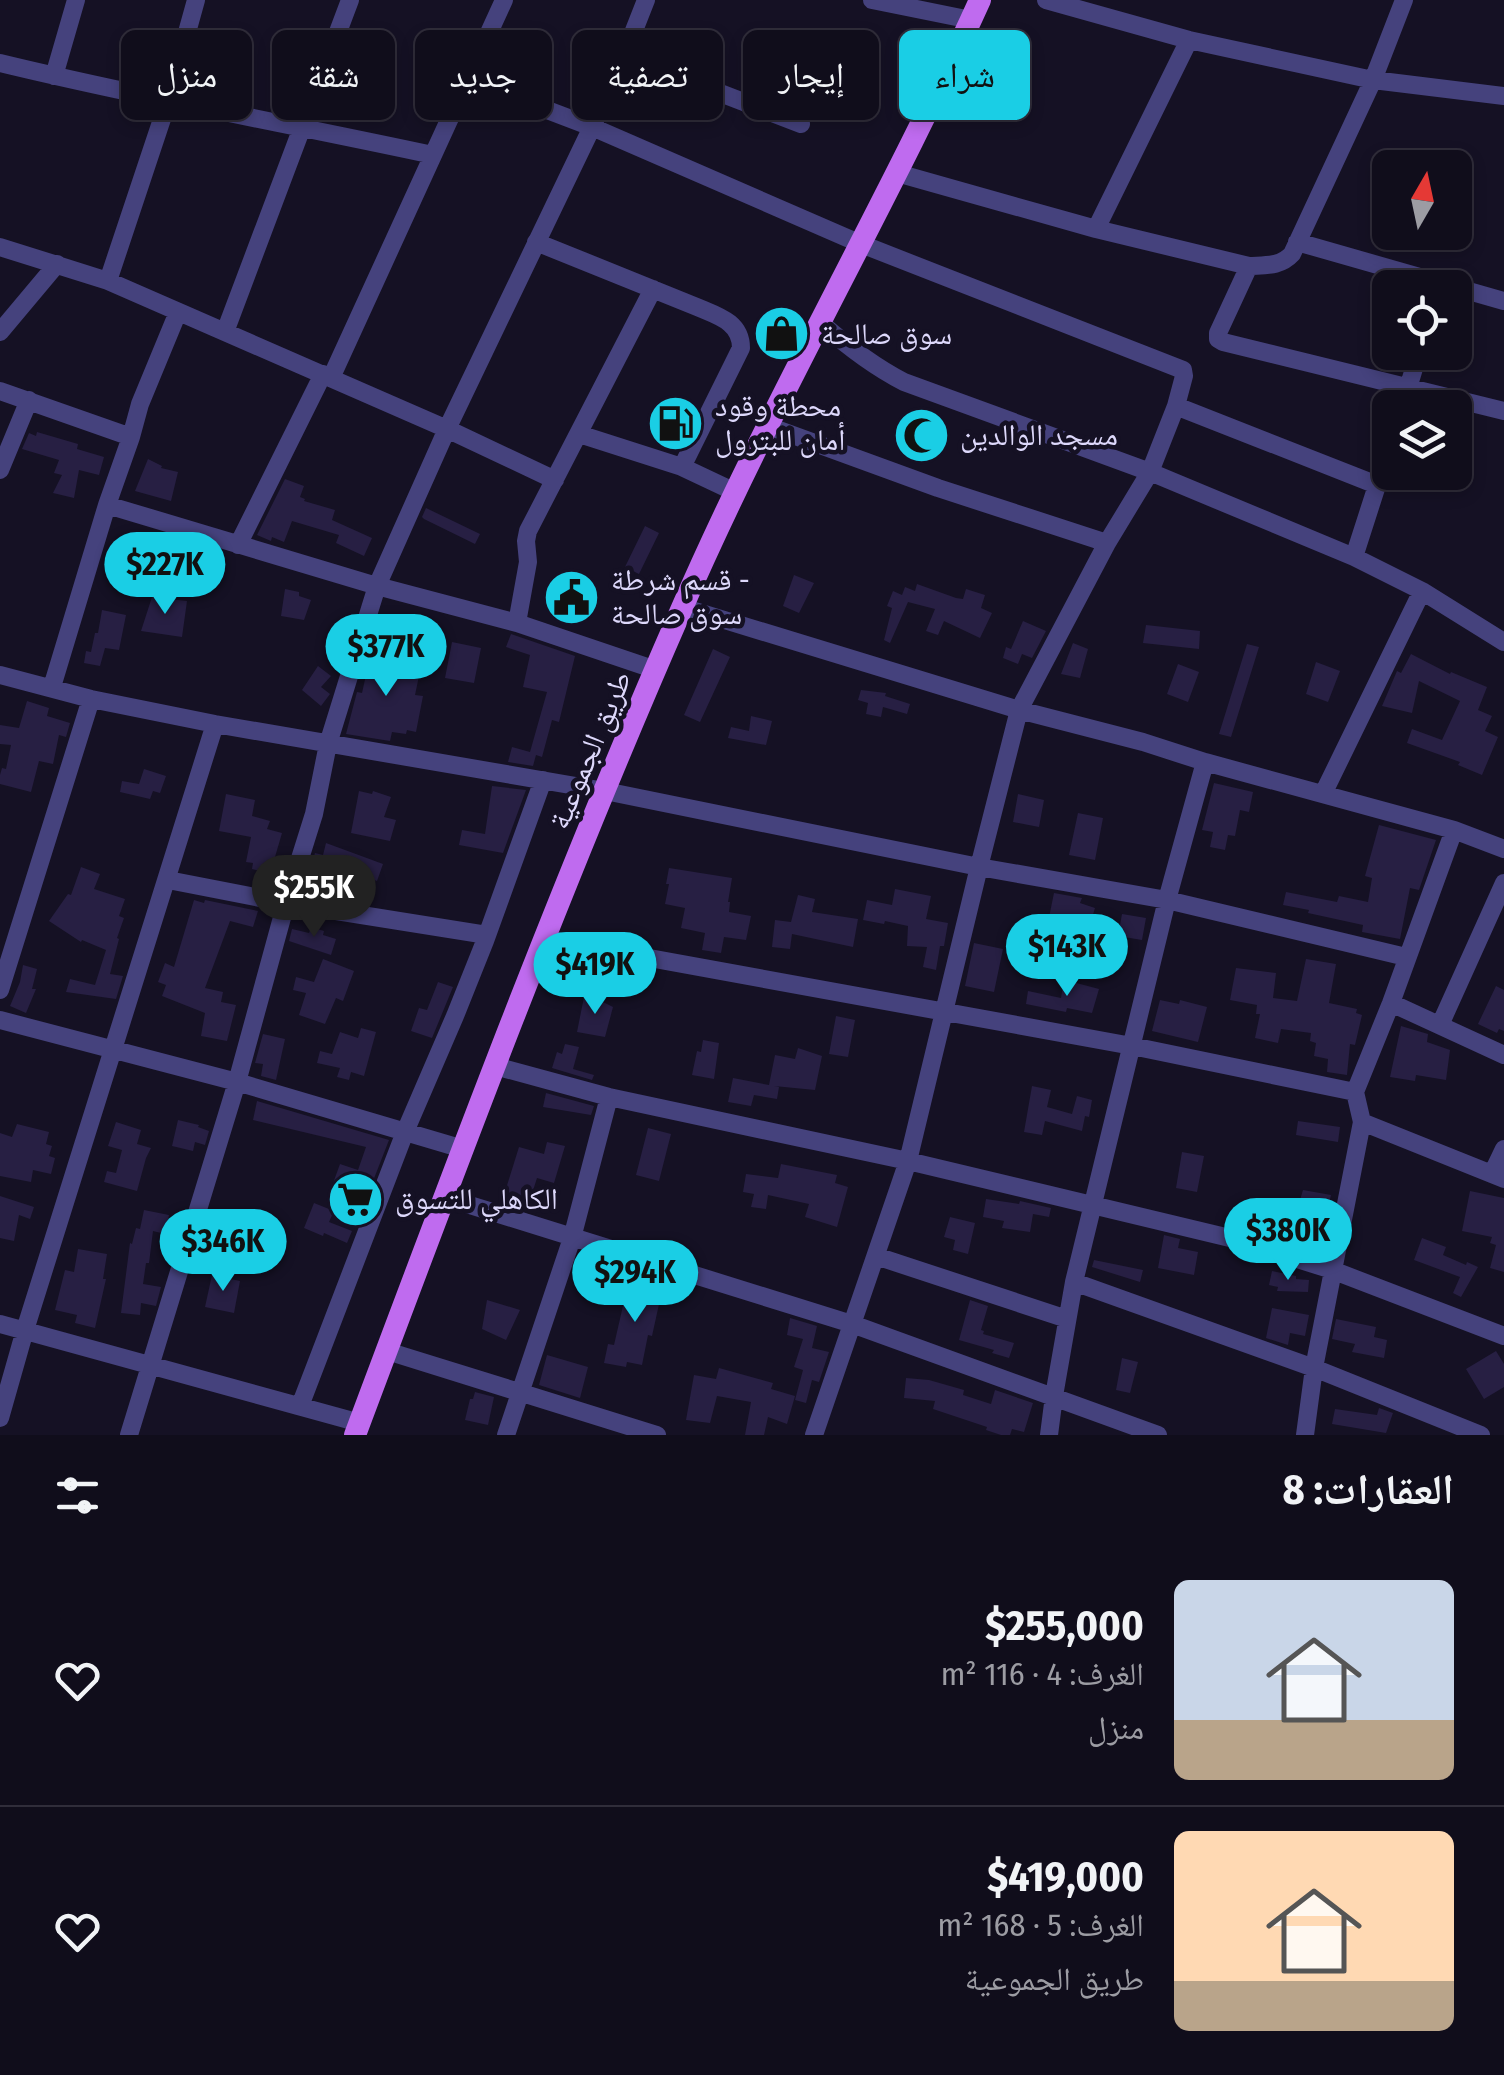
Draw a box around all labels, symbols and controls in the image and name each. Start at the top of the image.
chip: منزل [121,30,252,120]
chip: شقة [272,30,395,120]
chip: جديد [415,30,552,120]
chip: تصفية [572,30,723,120]
chip: إيجار [743,30,879,120]
chip: شراء [899,30,1030,120]
north arrow [1372,150,1472,250]
map controls [1372,150,1472,490]
button: locate [1372,270,1472,370]
shop icon: سوق صالحة [752,304,812,364]
place label: سوق صالحة [821,316,952,352]
place label: محطة وقود أمان للبترول [715,388,845,458]
button: layers [1372,390,1472,490]
fuel station icon: محطة وقود أمان للبترول [646,393,706,453]
mosque icon: مسجد الوالدين [891,405,951,465]
place label: مسجد الوالدين [960,417,1118,453]
pin: $227K [95,532,235,617]
text: $227K [126,545,204,583]
place label: قسم شرطة - سوق صالحة [611,562,750,632]
public building icon: قسم شرطة - سوق صالحة [542,567,602,627]
pin: $377K [316,614,456,699]
text: $377K [348,627,424,665]
street label: طريق الجموعية [541,666,639,834]
pin: $255K [244,855,384,940]
text: $255K [274,868,354,906]
pin: $143K [997,914,1137,999]
text: $143K [1028,927,1106,965]
pin: $419K [525,932,665,1017]
text: $419K [556,945,634,983]
supermarket icon: الكاهلي للتسوق [326,1169,386,1229]
place label: الكاهلي للتسوق [395,1181,558,1223]
pin: $380K [1218,1198,1358,1283]
pin: $346K [153,1209,293,1294]
text: $380K [1246,1211,1330,1249]
text: $346K [182,1222,264,1260]
pin: $294K [565,1240,705,1325]
text: $294K [594,1253,676,1291]
text: العقارات: 8 [1283,1465,1454,1515]
icon: filters [50,1468,105,1523]
text: $255,000 [985,1601,1144,1651]
icon: home [1254,1620,1374,1740]
icon: heart [50,1653,105,1708]
text: الغرف: 4 · 116 m² [941,1655,1144,1693]
text: منزل [1088,1709,1144,1747]
text: $419,000 [987,1852,1144,1902]
icon: home [1254,1871,1374,1991]
icon: heart [50,1904,105,1959]
text: الغرف: 5 · 168 m² [938,1906,1144,1944]
text: طريق الجموعية [965,1960,1144,1998]

